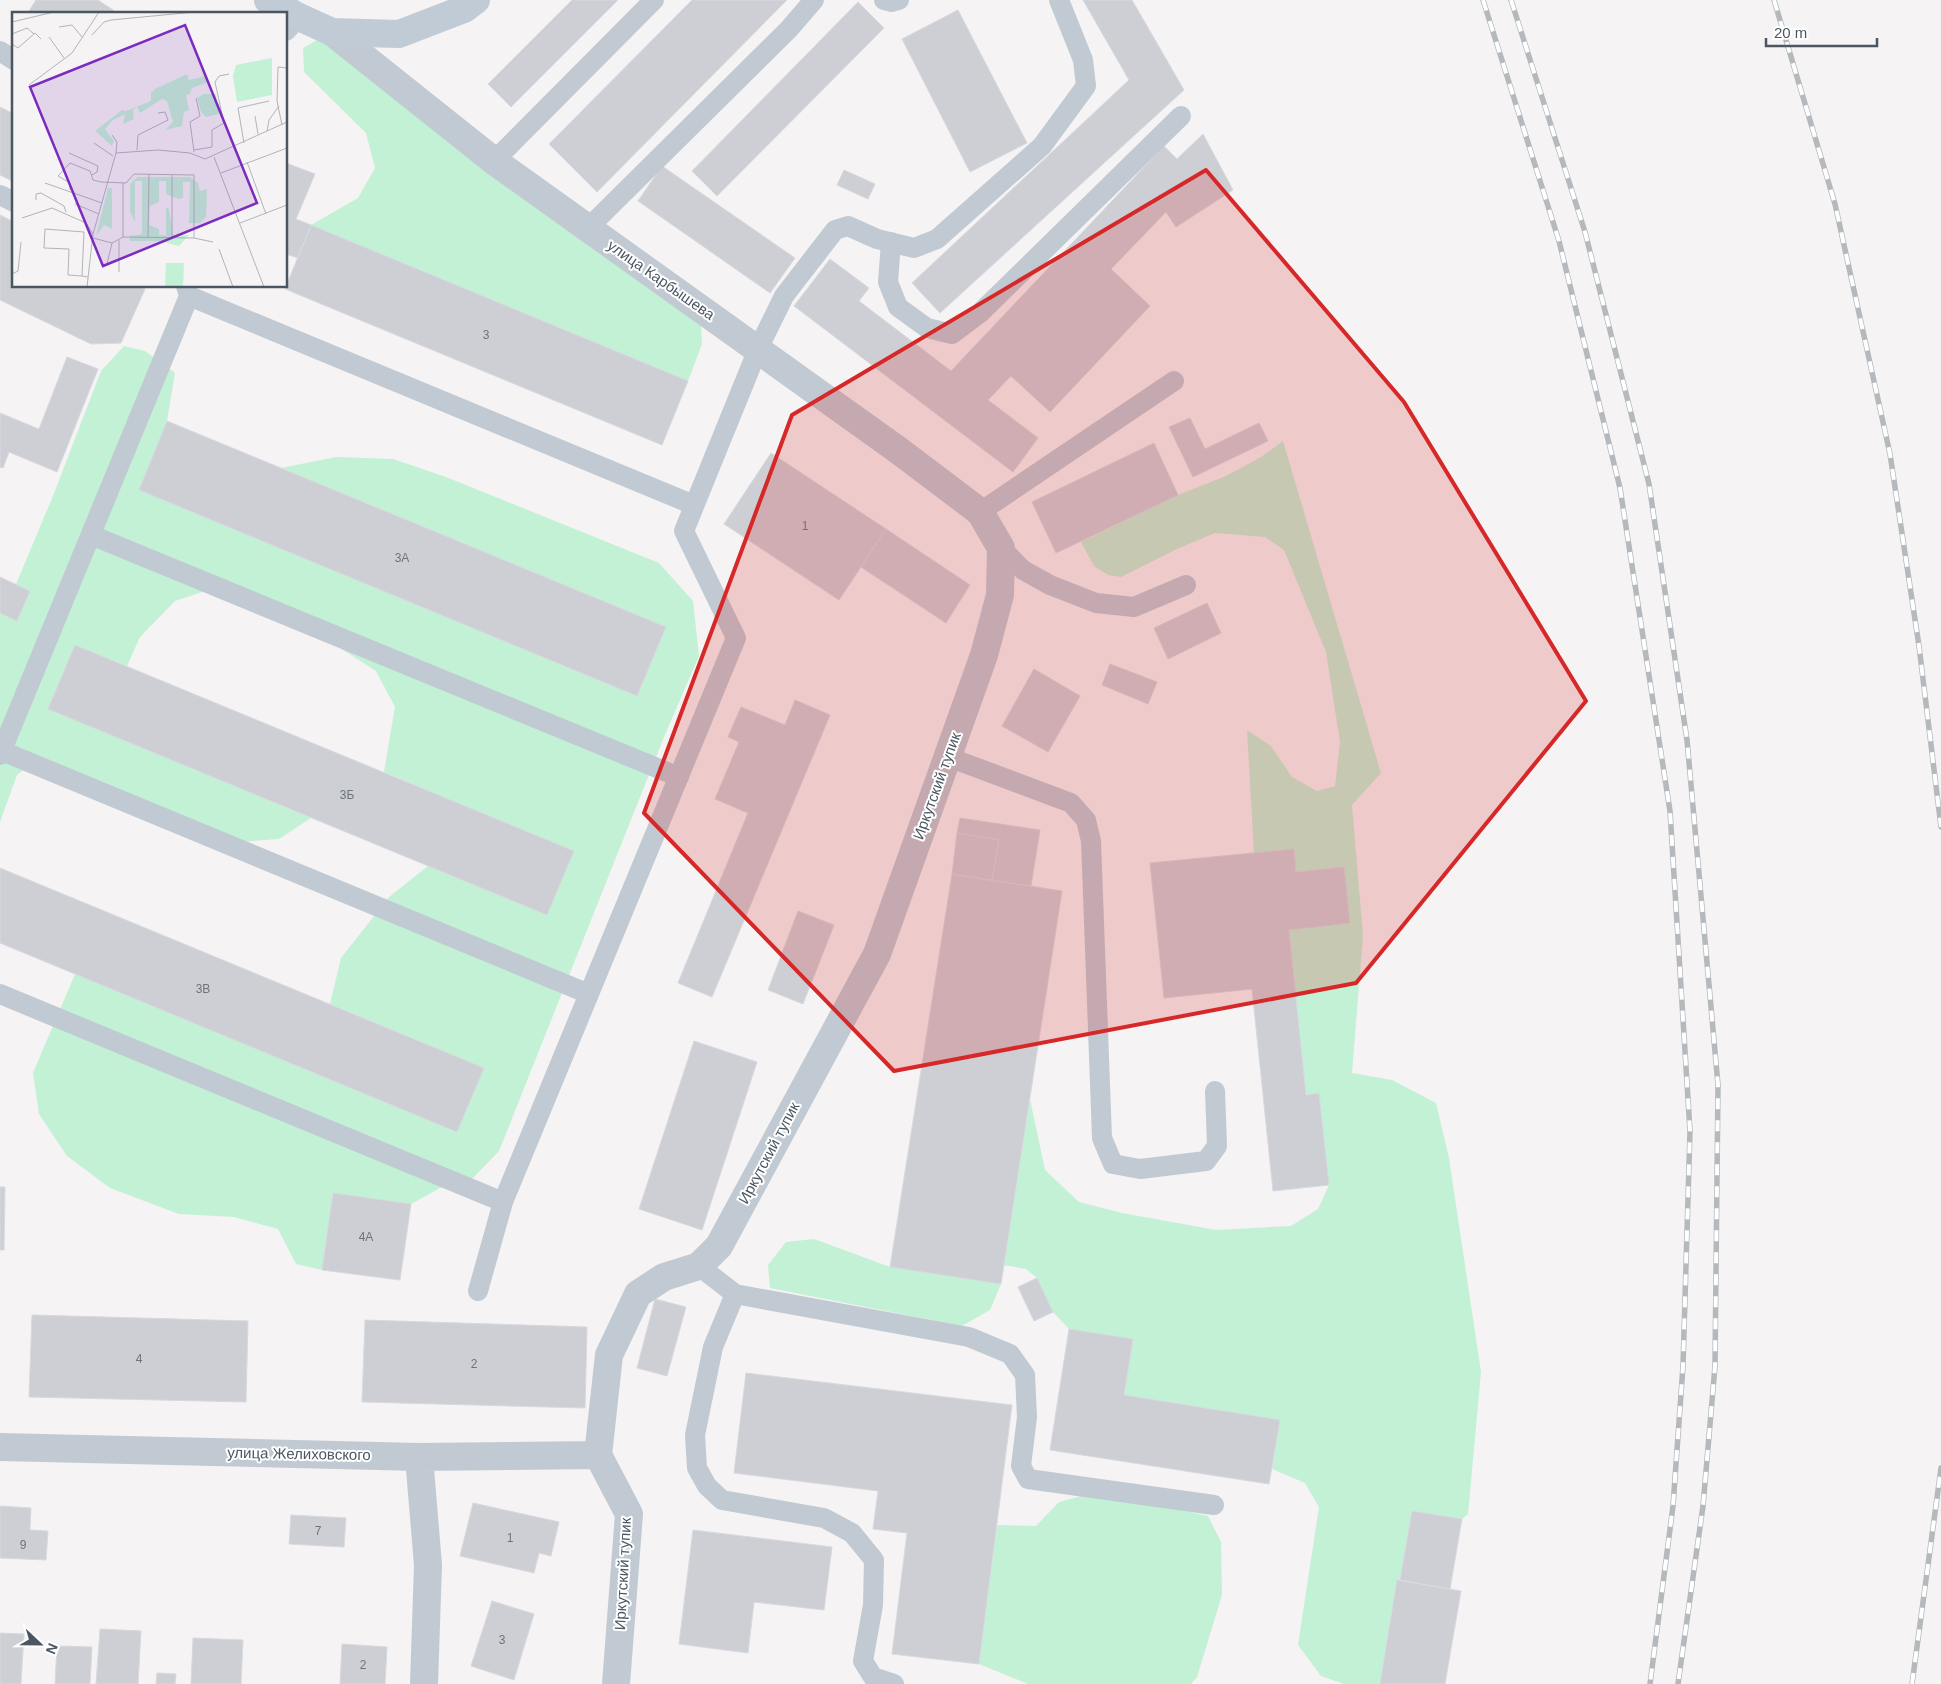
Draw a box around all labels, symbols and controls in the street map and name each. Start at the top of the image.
inset map [12,12,288,288]
scale bar [1766,15,1877,47]
text: 20 m [1774,24,1807,41]
street label: улица Карбышева [605,236,719,323]
house number: 3 [483,328,490,342]
house number: 1 [802,519,809,533]
house number: 3А [395,551,409,565]
street label: Иркутский тупик [909,730,964,842]
house number: 3Б [340,788,354,802]
house number: 3В [196,982,210,996]
street label: Иркутский тупик [735,1099,803,1206]
house number: 4А [359,1230,373,1244]
house number: 4 [136,1352,143,1366]
house number: 2 [471,1357,478,1371]
street label: улица Желиховского [227,1444,371,1463]
street label: Иркутский тупик [611,1517,634,1631]
house number: 7 [315,1524,322,1538]
house number: 1 [507,1531,514,1545]
house number: 9 [20,1538,27,1552]
north arrow [15,1619,65,1669]
house number: 3 [499,1633,506,1647]
text: N [43,1641,61,1657]
house number: 2 [360,1658,367,1672]

